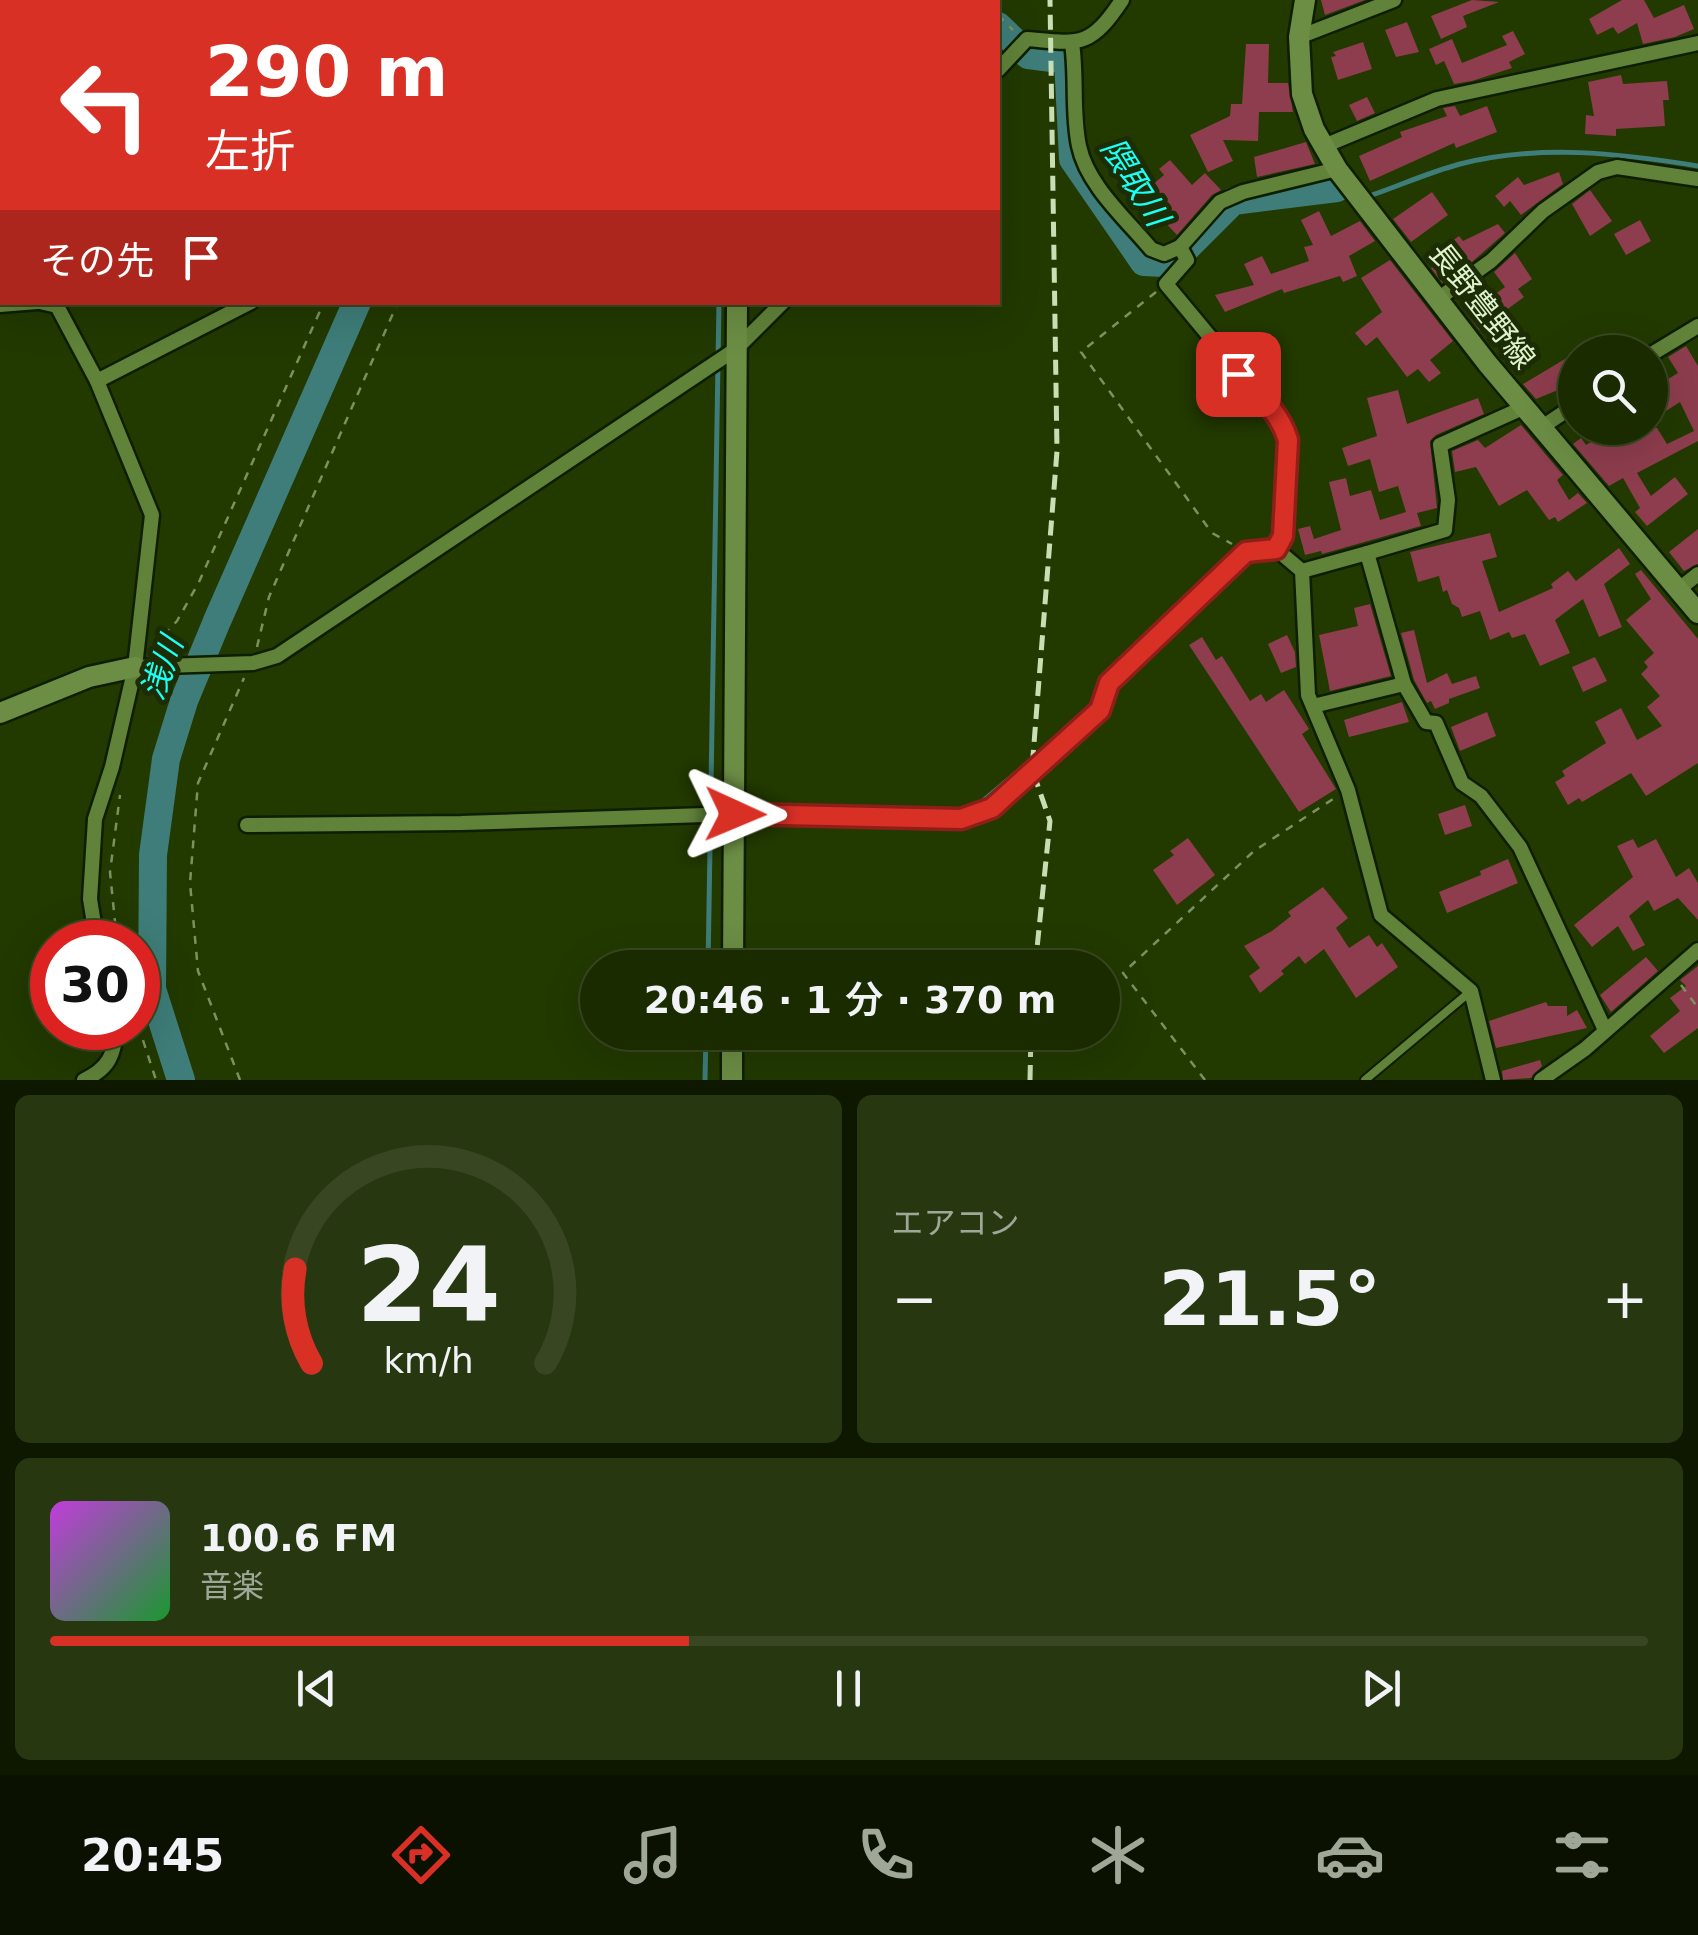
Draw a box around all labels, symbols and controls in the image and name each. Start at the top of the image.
text: 290 m [205,31,448,113]
icon: left [40,40,170,170]
text: 左折 [205,125,295,178]
water label: 隈取川 [1093,131,1178,235]
icon: arrive [174,230,229,285]
street label: 長野豊野線 [1422,236,1542,376]
text: その先 [40,239,154,283]
pin [1196,332,1281,417]
map controls [1558,335,1668,445]
button: search [1558,335,1668,445]
icon: arrive [1211,347,1266,402]
water label: 浅川 [133,629,192,705]
position arrow [683,762,787,866]
speed limit sign: 30 [30,920,160,1050]
text: 20:46 · 1 分 · 370 m [644,978,1056,1022]
text: エアコン [892,1204,1020,1242]
text: 24 [356,1224,501,1346]
text: 21.5° [1158,1255,1381,1343]
text: − [892,1267,938,1331]
text: + [1602,1267,1648,1331]
text: km/h [383,1340,473,1381]
text: 100.6 FM [200,1516,397,1560]
text: 音楽 [200,1567,264,1605]
icon: previous [289,1661,344,1716]
icon: pause [821,1661,876,1716]
icon: next [1354,1661,1409,1716]
icon: directions [386,1820,456,1890]
icon: music [618,1820,688,1890]
icon: phone [851,1820,921,1890]
icon: climate [1083,1820,1153,1890]
icon: car [1315,1820,1385,1890]
icon: filters [1547,1820,1617,1890]
text: 20:45 [81,1829,224,1882]

